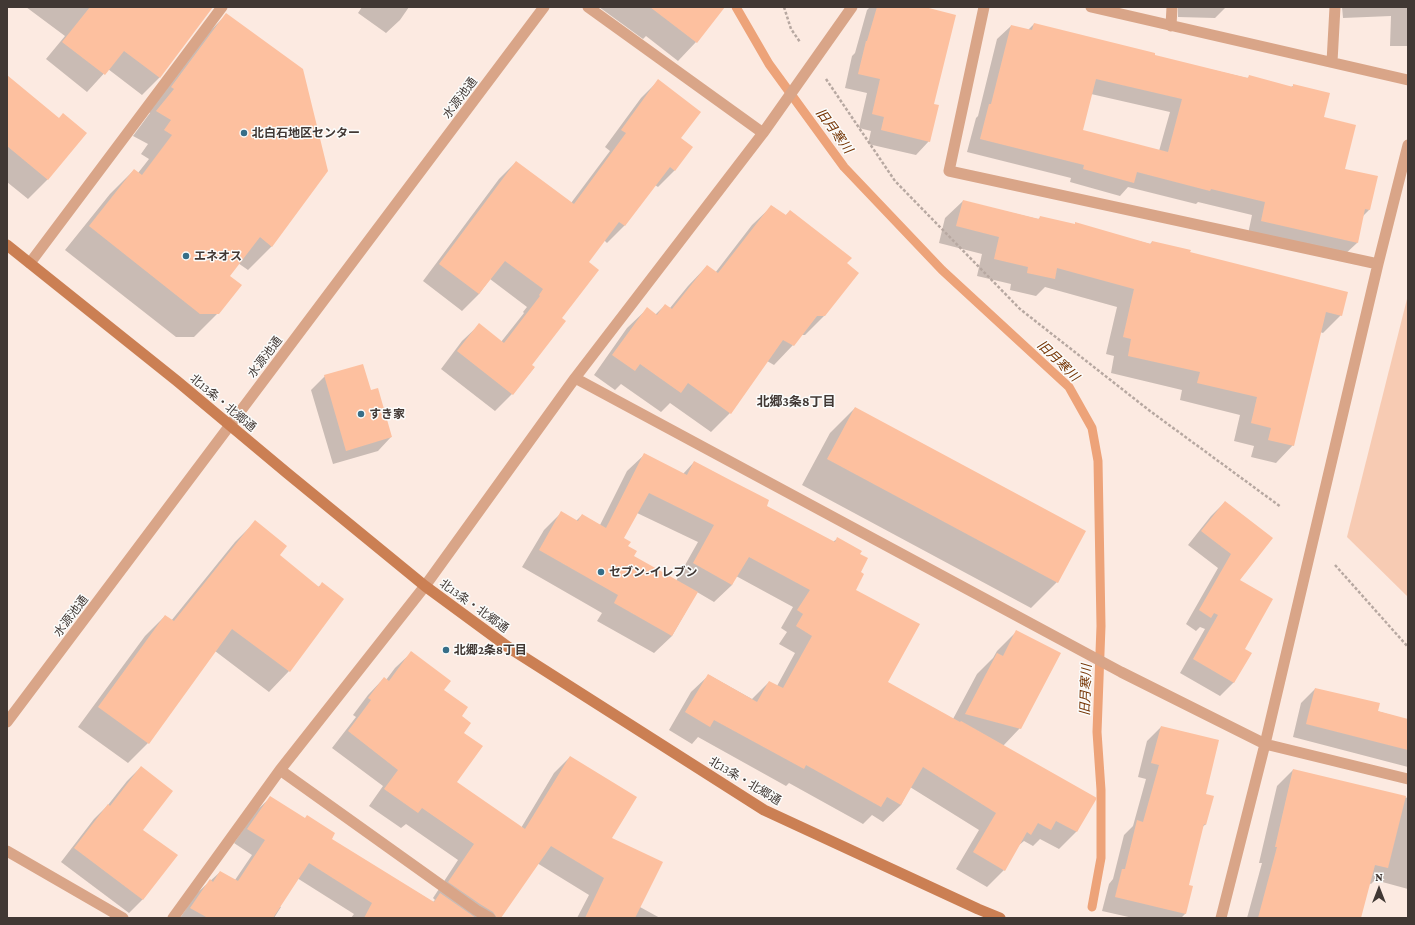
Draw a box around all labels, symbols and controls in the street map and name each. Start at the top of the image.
street label: 水源池通 [440,74,480,122]
water label: 旧月寒川 [812,105,856,157]
place label: 北白石地区センター [252,126,360,140]
marker: 北白石地区センター [239,128,249,138]
place label: エネオス [194,249,242,263]
marker: エネオス [181,251,191,261]
street label: 水源池通 [245,333,285,381]
water label: 旧月寒川 [1034,337,1082,385]
street label: 北13条・北郷通 [187,371,259,435]
district label: 北郷3条8丁目 [757,394,835,410]
place label: すき家 [369,407,405,421]
marker: すき家 [356,409,366,419]
place label: セブン-イレブン [609,565,698,579]
marker: セブン-イレブン [596,567,606,577]
street label: 北13条・北郷通 [437,576,511,636]
street label: 水源池通 [51,592,91,640]
place label: 北郷2条8丁目 [454,643,527,657]
marker: 北郷2条8丁目 [441,645,451,655]
water label: 旧月寒川 [1077,664,1095,716]
street label: 北13条・北郷通 [706,754,784,808]
north arrow [1359,869,1399,909]
text: N [1375,871,1383,883]

